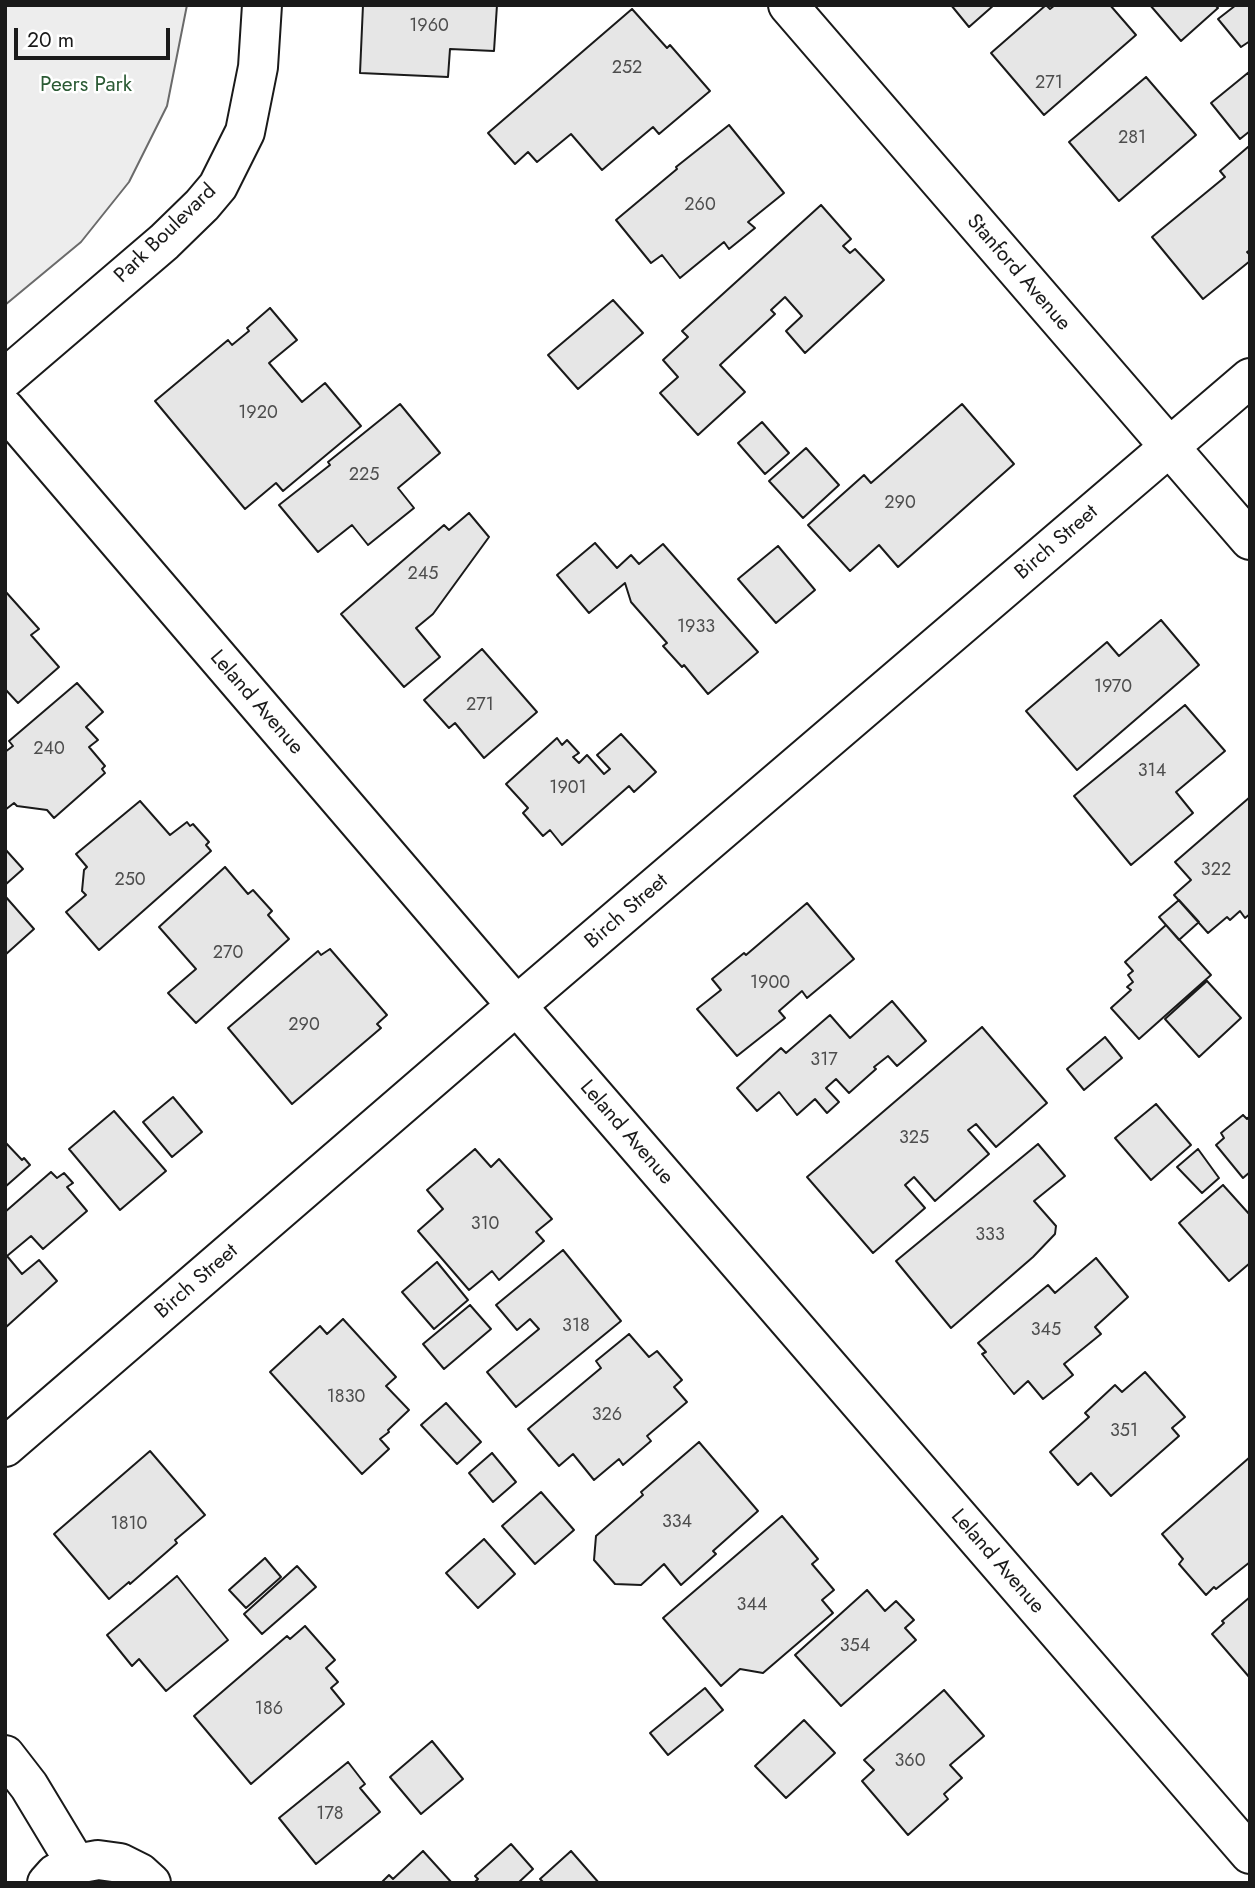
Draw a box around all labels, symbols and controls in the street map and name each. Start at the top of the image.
scale bar [18,14,173,58]
house number: 1960 [409,16,449,38]
text: 20 m [27,25,74,55]
house number: 252 [612,58,642,80]
park label: Peers Park [40,73,132,99]
house number: 271 [1035,73,1063,95]
house number: 281 [1118,128,1146,150]
street label: Park Boulevard [110,179,222,289]
house number: 260 [684,195,716,217]
street label: Stanford Avenue [961,210,1075,336]
house number: 1920 [238,403,278,425]
house number: 225 [349,465,379,487]
house number: 290 [884,493,916,515]
street label: Birch Street [1010,500,1104,586]
house number: 245 [408,564,438,586]
house number: 1933 [677,617,715,639]
street label: Leland Avenue [204,646,308,760]
house number: 1970 [1094,677,1132,699]
house number: 271 [466,695,494,717]
house number: 240 [33,739,65,761]
house number: 314 [1138,761,1166,783]
house number: 1901 [549,778,587,800]
house number: 322 [1201,860,1231,882]
street label: Birch Street [580,869,674,955]
house number: 250 [114,870,146,892]
house number: 270 [213,943,243,965]
house number: 1900 [750,973,790,995]
house number: 290 [288,1015,320,1037]
house number: 317 [810,1050,838,1072]
street label: Leland Avenue [574,1076,678,1190]
house number: 325 [899,1128,929,1150]
house number: 310 [471,1214,499,1236]
house number: 333 [975,1225,1005,1247]
street label: Birch Street [150,1239,244,1325]
house number: 318 [562,1316,590,1338]
house number: 345 [1031,1320,1061,1342]
house number: 1830 [327,1387,365,1409]
house number: 326 [592,1405,622,1427]
house number: 351 [1110,1421,1138,1443]
street label: Leland Avenue [945,1505,1049,1619]
house number: 334 [662,1512,692,1534]
house number: 1810 [111,1514,147,1536]
house number: 344 [737,1595,767,1617]
house number: 354 [840,1636,870,1658]
house number: 186 [255,1699,283,1721]
house number: 360 [895,1751,925,1773]
house number: 178 [316,1804,344,1826]

